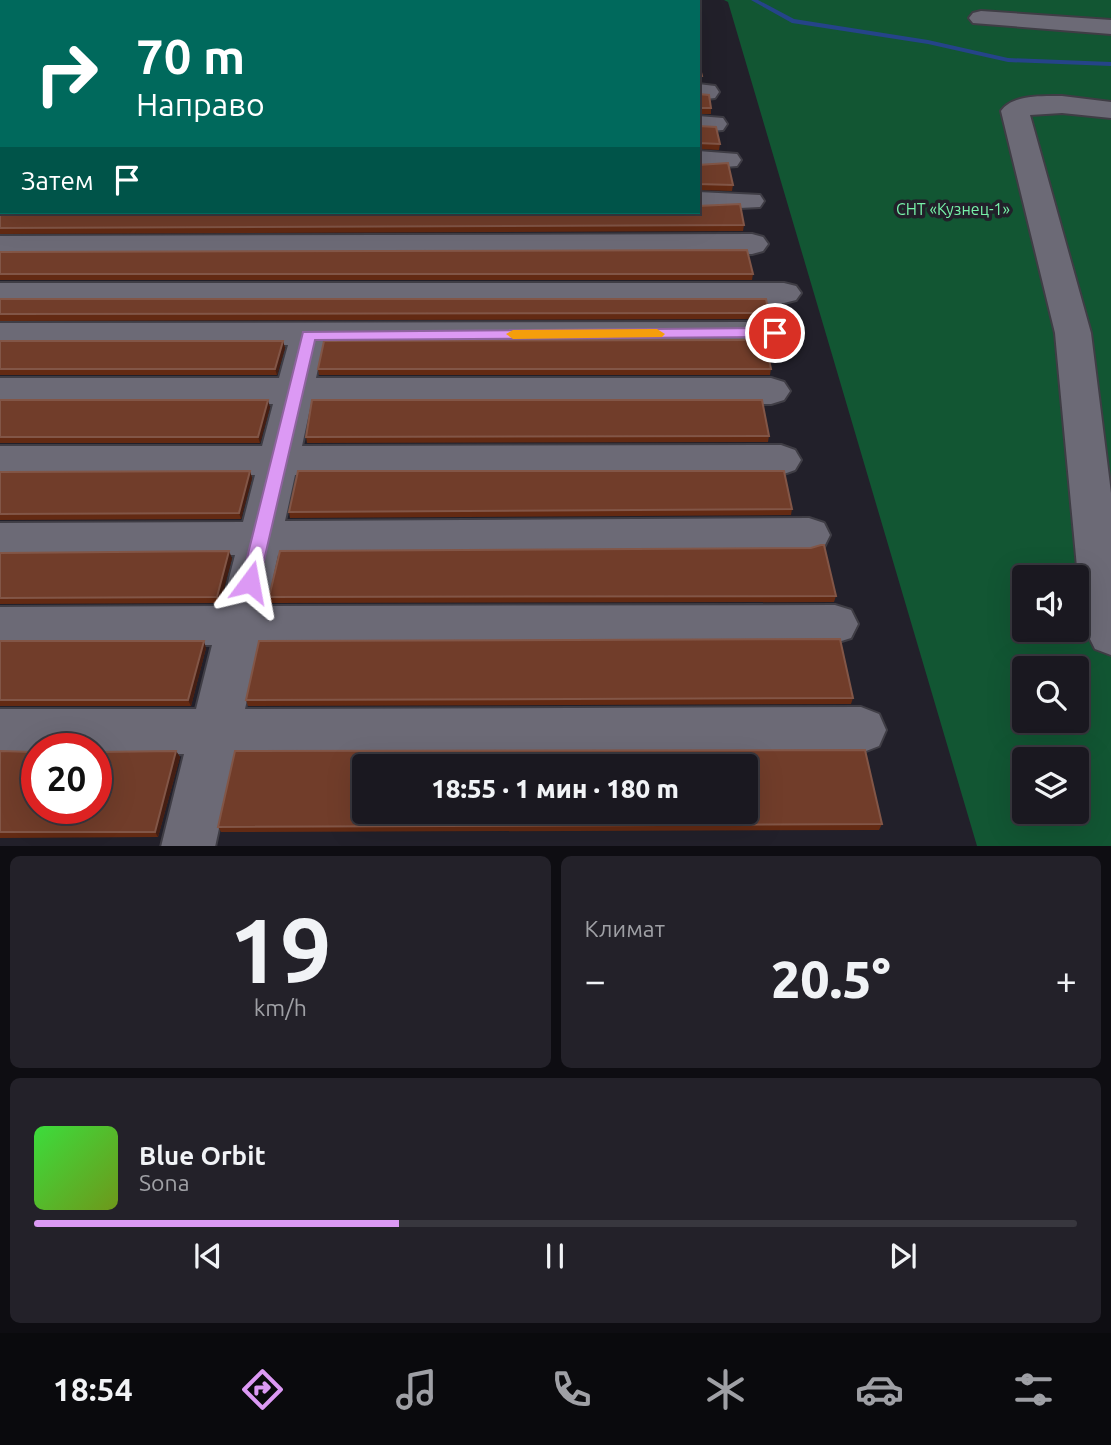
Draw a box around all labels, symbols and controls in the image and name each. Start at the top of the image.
icon: right [21,28,112,119]
text: 70 m [136,28,245,83]
text: Направо [136,86,265,122]
icon: arrive [108,161,146,199]
text: Затем [21,166,94,195]
park label: СНТ «Кузнец-1» [896,200,1010,218]
pin [745,303,805,363]
icon: arrive [756,314,794,352]
position arrow [213,545,287,619]
map controls [1012,565,1089,824]
button: sound [1012,565,1089,642]
button: search [1012,656,1089,733]
speed limit sign: 20 [21,733,112,824]
button: layers [1012,747,1089,824]
text: 18:55 · 1 мин · 180 m [431,774,679,803]
text: 19 [229,898,332,1000]
text: Климат [585,916,665,941]
text: 20.5° [771,950,891,1008]
text: − [585,959,606,1001]
text: + [1056,959,1077,1001]
text: km/h [254,995,307,1020]
text: Blue Orbit [139,1141,266,1170]
text: Sona [139,1170,189,1195]
icon: previous [189,1237,227,1275]
icon: pause [536,1237,574,1275]
icon: next [884,1237,922,1275]
icon: directions [238,1365,287,1414]
icon: music [392,1365,441,1414]
icon: phone [547,1365,596,1414]
icon: climate [701,1365,750,1414]
icon: car [855,1365,904,1414]
icon: filters [1009,1365,1058,1414]
text: 18:54 [53,1371,133,1407]

